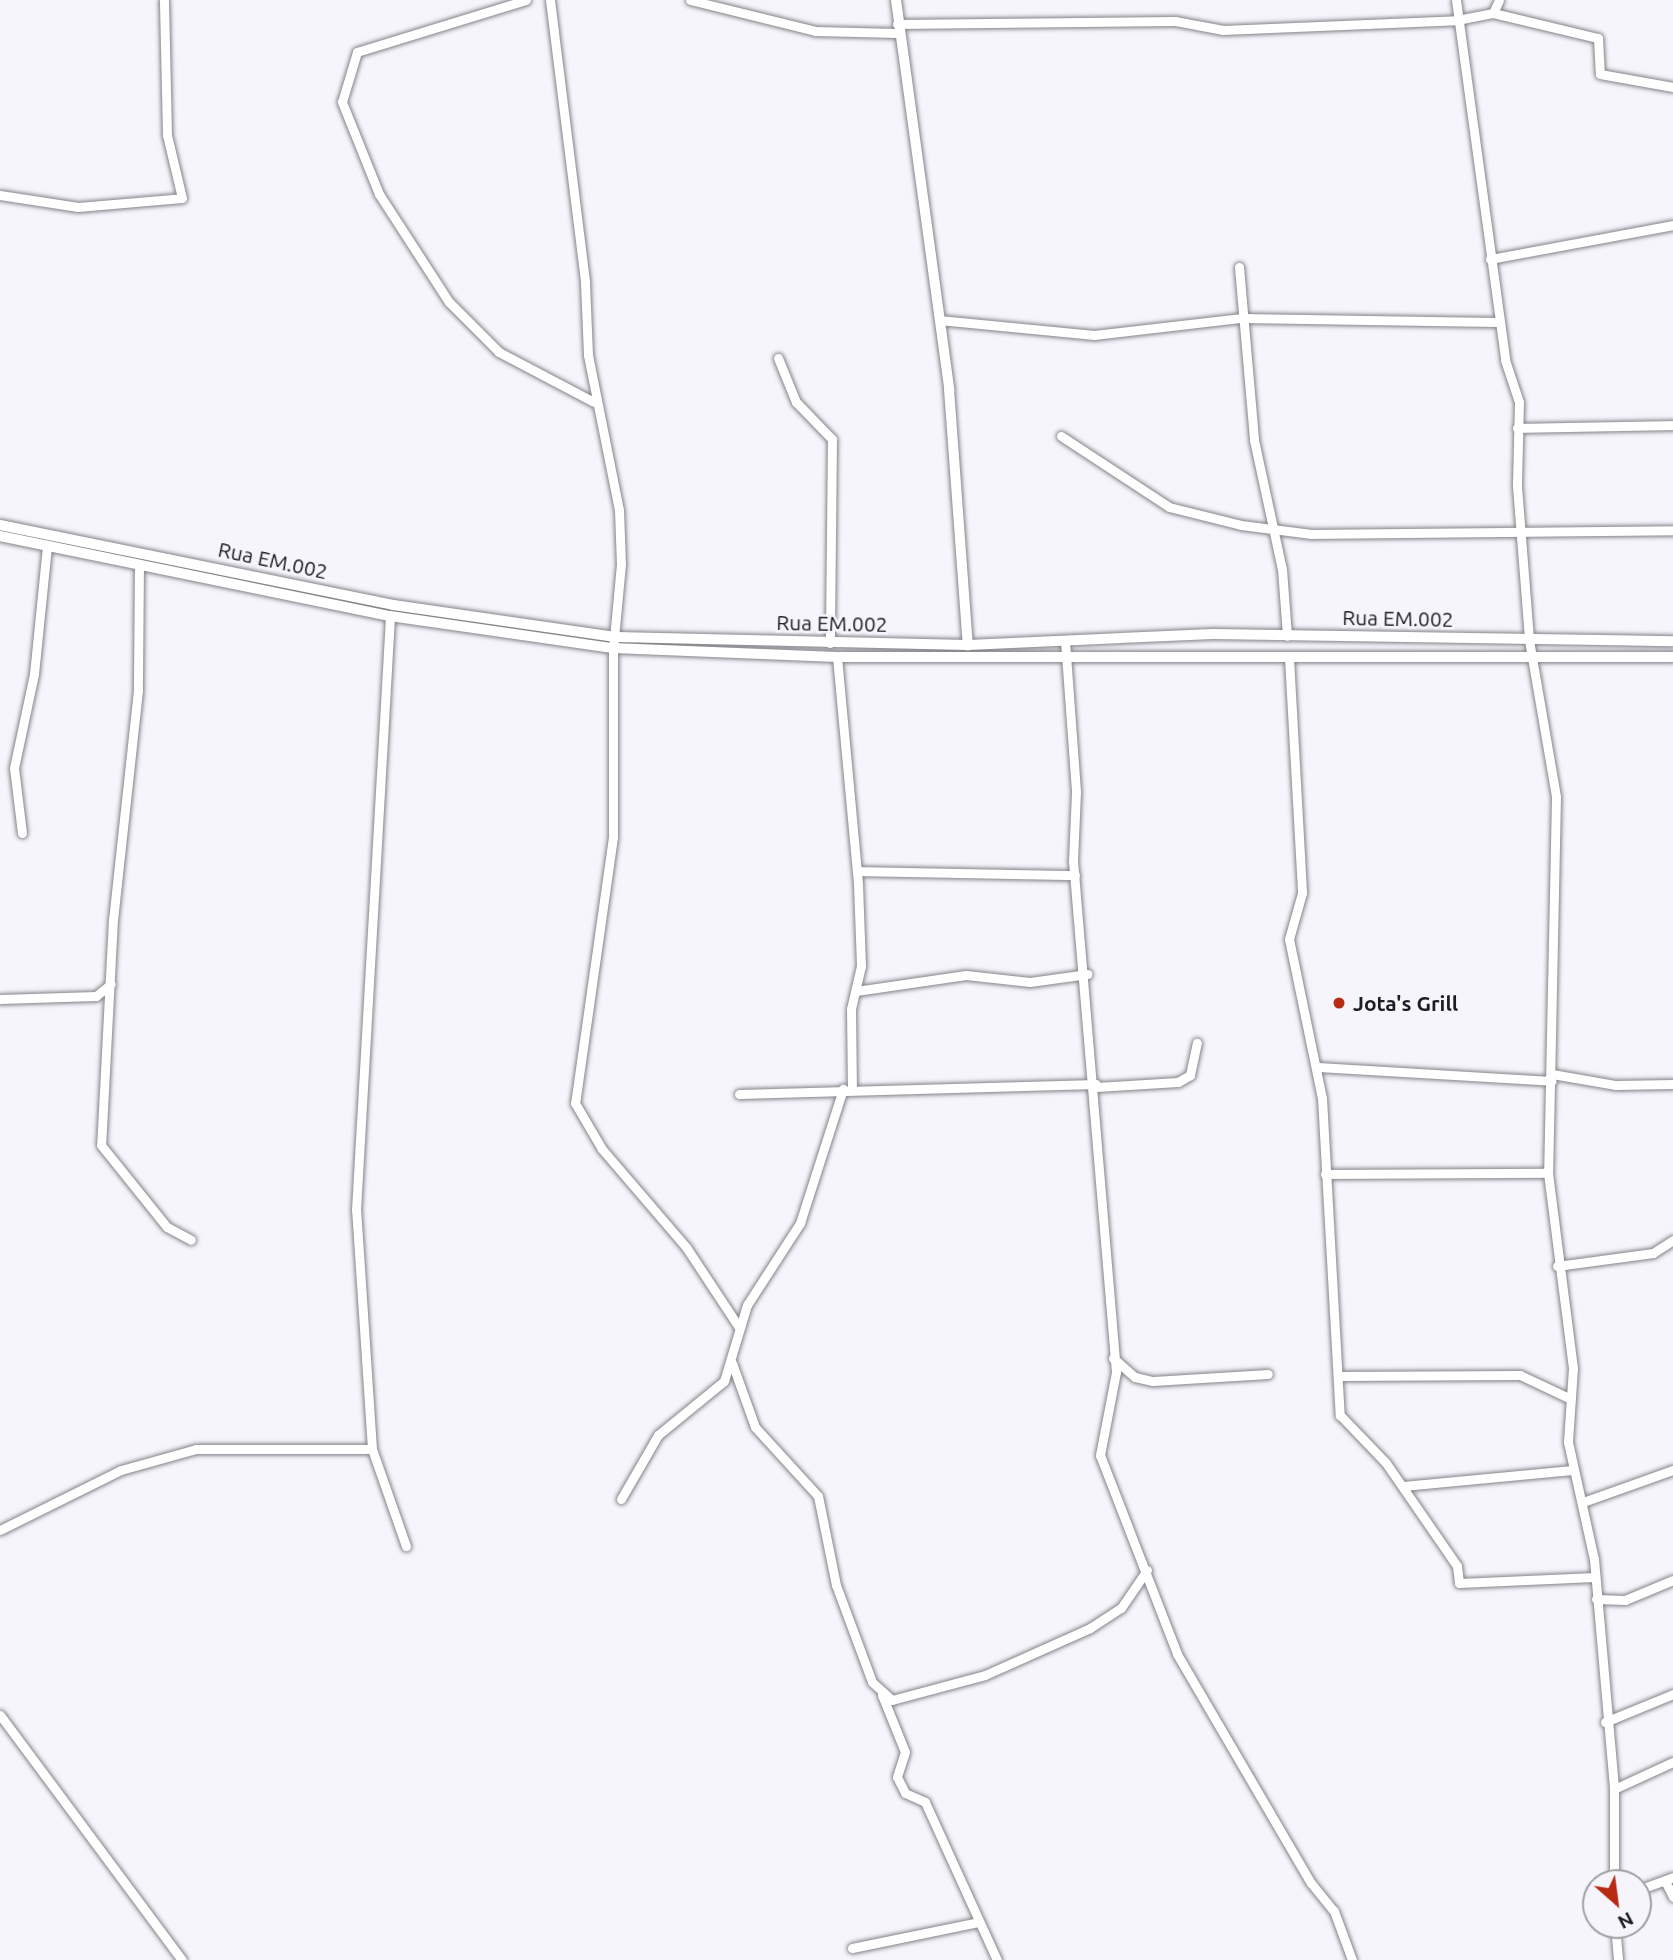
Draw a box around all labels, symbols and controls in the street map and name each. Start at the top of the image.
street label: Rua EM.002 [216,536,330,584]
street label: Rua EM.002 [1342,604,1454,632]
street label: Rua EM.002 [776,609,888,637]
place label: Jota's Grill [1353,990,1458,1016]
marker: Jota's Grill [1331,995,1347,1011]
north arrow [1582,1869,1652,1939]
text: N [1614,1908,1637,1934]

